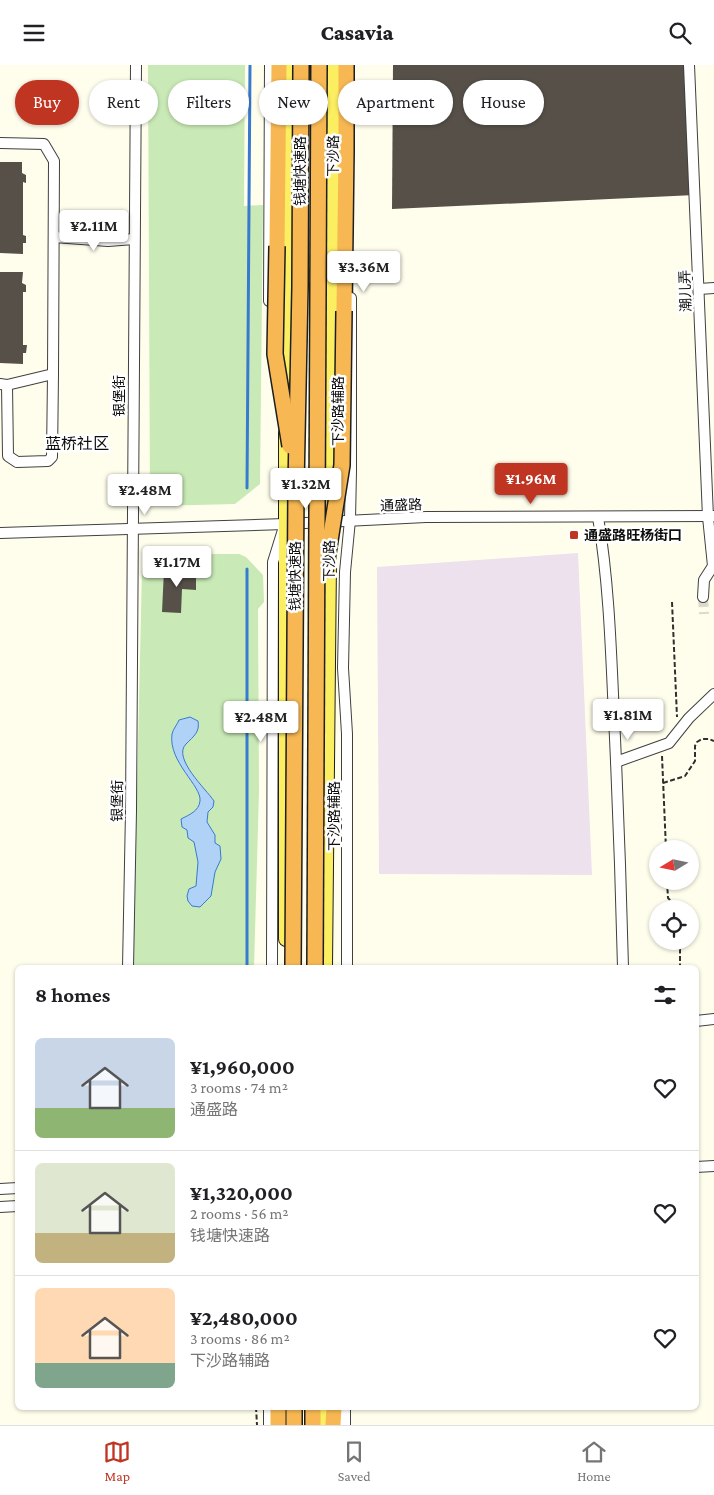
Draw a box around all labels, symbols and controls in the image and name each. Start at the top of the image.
icon: menu [20,19,48,47]
icon: search [666,19,694,47]
text: Casavia [320,20,394,45]
chip: Buy [15,80,79,125]
chip: Rent [89,80,158,125]
chip: Filters [168,80,249,125]
chip: New [259,80,328,125]
chip: Apartment [338,80,453,125]
chip: House [463,80,544,125]
street label: 下沙路 [325,135,341,177]
street label: 钱塘快速路 [292,136,308,206]
pin: ¥2.11M [53,209,135,252]
text: ¥2.11M [70,217,118,234]
pin: ¥3.36M [323,251,405,293]
text: ¥3.36M [338,258,390,275]
street label: 潮儿弄 [676,270,694,312]
street label: 银堡街 [111,375,127,417]
street label: 下沙路辅路 [330,376,346,446]
district label: 蓝桥社区 [45,435,109,452]
pin: ¥1.96M [490,463,572,505]
pin: ¥1.32M [265,467,347,510]
text: ¥1.96M [506,470,556,487]
pin: ¥2.48M [104,473,186,516]
text: ¥1.32M [281,475,331,492]
text: ¥2.48M [118,481,172,498]
street label: 通盛路 [380,496,422,514]
place label: 通盛路旺杨街口 [584,527,682,543]
marker: 通盛路旺杨街口 [568,529,580,541]
street label: 下沙路 [321,540,337,582]
street label: 钱塘快速路 [287,541,303,611]
pin: ¥1.17M [136,545,218,588]
text: ¥1.17M [153,553,201,570]
pin: ¥1.81M [587,699,669,741]
pin: ¥2.48M [220,701,302,743]
text: ¥1.81M [604,706,652,723]
text: ¥2.48M [234,708,288,725]
street label: 银堡街 [109,780,125,822]
street label: 下沙路辅路 [326,781,342,851]
north arrow [649,840,699,890]
map controls [649,840,699,950]
button: locate [649,900,699,950]
icon: filters [651,981,679,1009]
text: 8 homes [35,983,110,1007]
text: ¥1,960,000 [190,1055,295,1079]
icon: home [75,1058,135,1118]
icon: heart [651,1074,679,1102]
text: 3 rooms · 74 m² [190,1079,288,1096]
text: 通盛路 [190,1101,238,1118]
text: ¥1,320,000 [190,1181,293,1205]
icon: home [75,1183,135,1243]
icon: heart [651,1199,679,1227]
text: 2 rooms · 56 m² [190,1205,289,1222]
text: 钱塘快速路 [190,1227,270,1244]
text: ¥2,480,000 [190,1306,298,1330]
icon: home [75,1308,135,1368]
icon: heart [651,1324,679,1352]
text: 3 rooms · 86 m² [190,1330,290,1347]
text: 下沙路辅路 [190,1352,270,1369]
tab: Map [103,1438,131,1484]
tab: Saved [338,1438,371,1484]
tab: Home [577,1438,611,1484]

